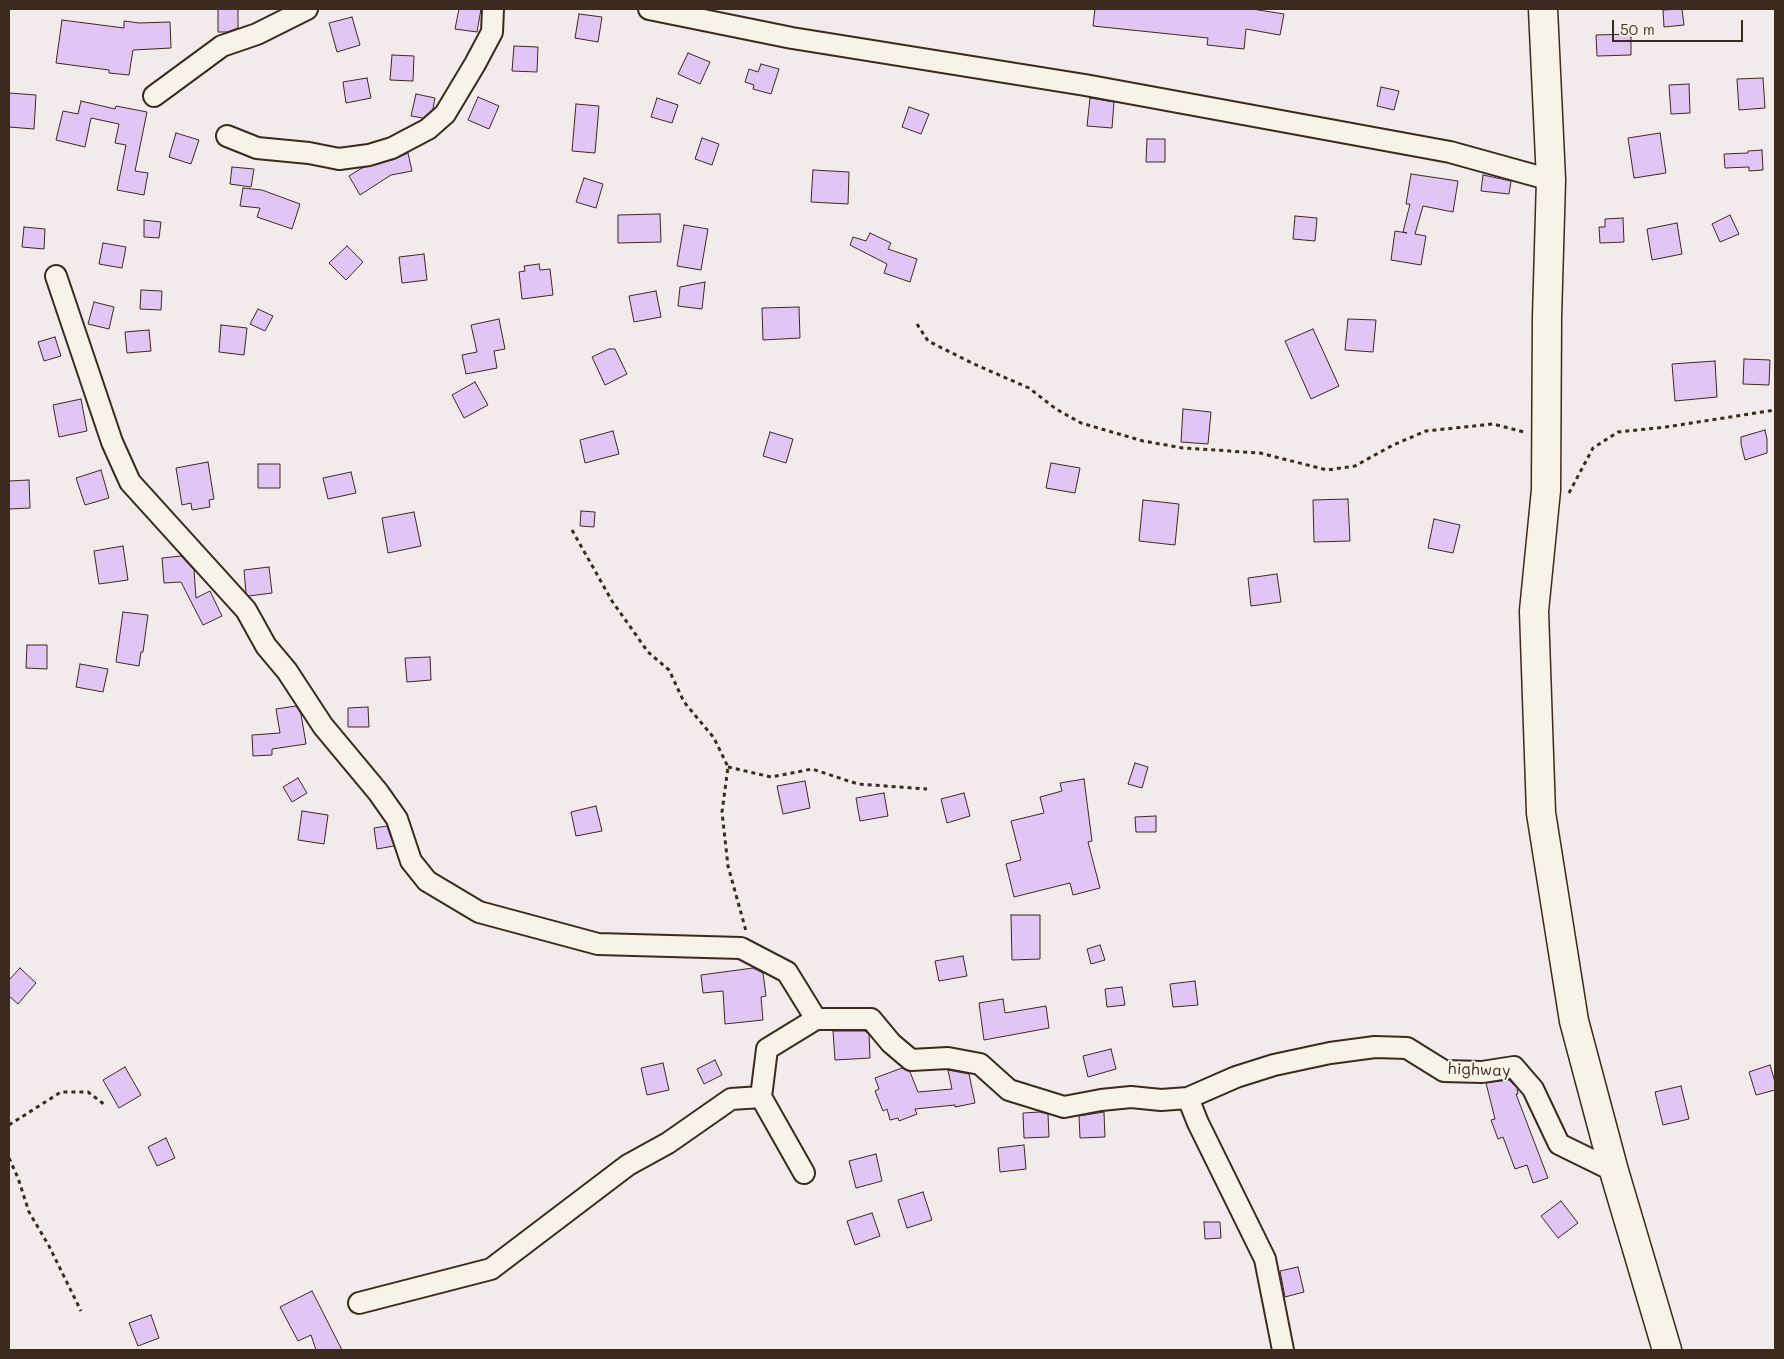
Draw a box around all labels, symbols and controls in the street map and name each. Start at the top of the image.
scale bar [1614,10,1745,42]
text: 50 m [1620,19,1655,39]
street label: highway [1447,1059,1511,1081]

